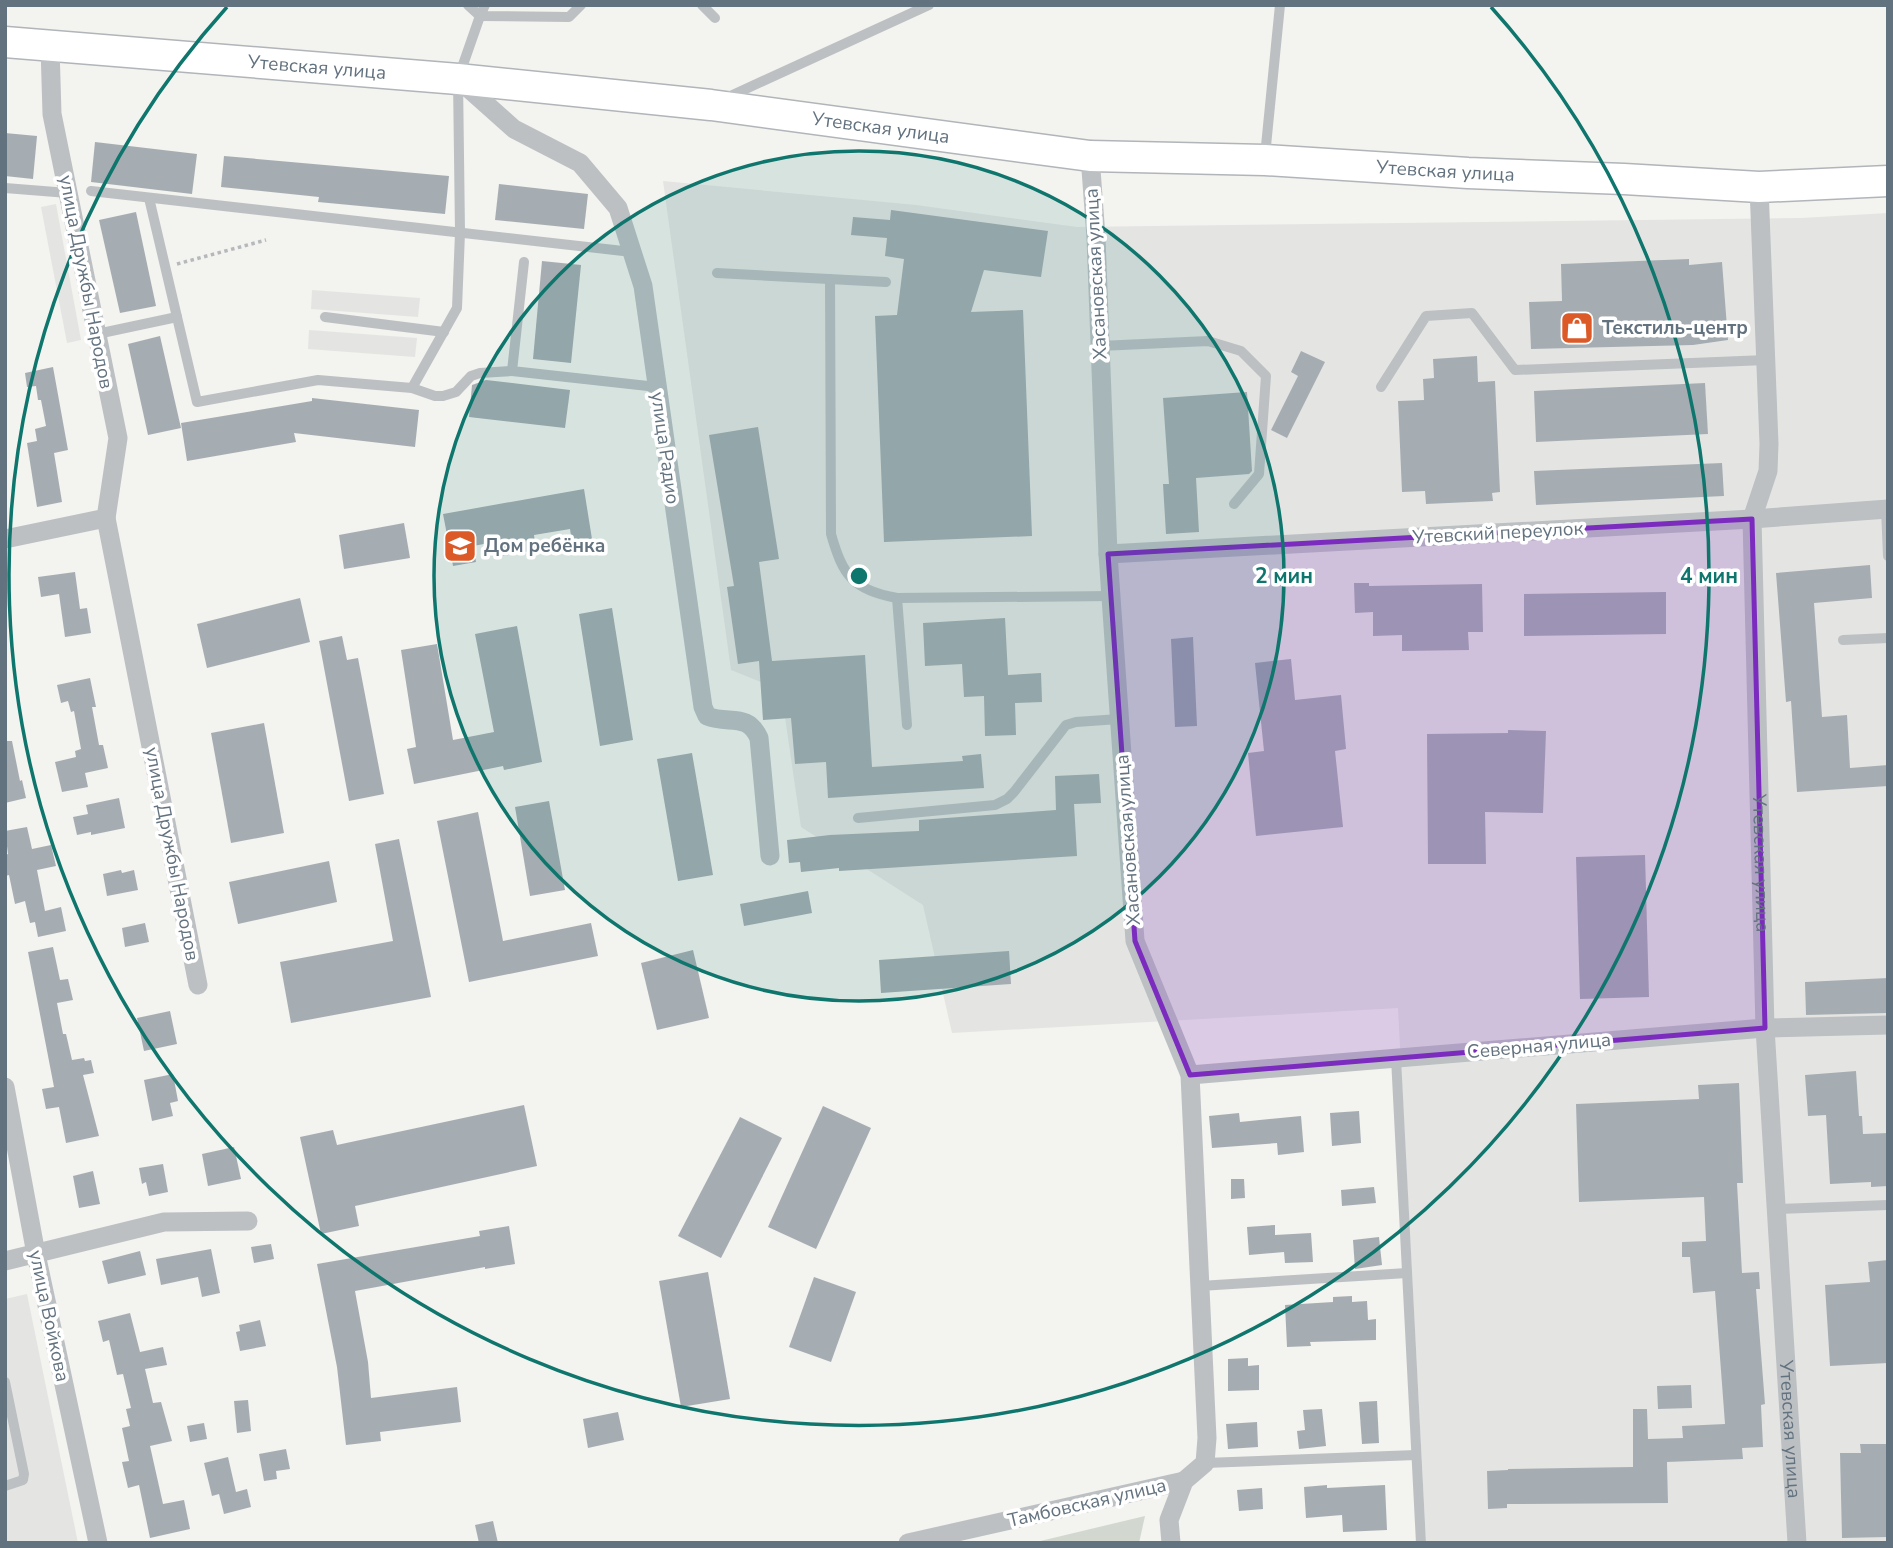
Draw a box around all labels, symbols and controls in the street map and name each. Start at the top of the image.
street label: Утевская улица [246,49,387,86]
street label: Утевская улица [809,106,951,150]
street label: Утевская улица [1374,154,1515,188]
street label: улица Дружбы Народов [53,173,119,391]
street label: Хасановская улица [1079,188,1113,360]
shop icon: Текстиль-центр [1558,309,1596,347]
place label: Текстиль-центр [1602,315,1748,341]
street label: улица Радио [644,390,686,506]
street label: Утевский переулок [1411,516,1584,551]
school or university icon: Дом ребёнка [441,527,479,565]
place label: Дом ребёнка [484,533,605,559]
text: 2 мин [1255,562,1313,590]
text: 4 мин [1680,562,1738,590]
centre of rings [847,564,871,588]
street label: улица Дружбы Народов [139,745,205,963]
street label: Хасановская улица [1109,754,1147,926]
street label: Утевская улица [1746,792,1776,933]
street label: Северная улица [1466,1027,1612,1065]
street label: улица Войкова [22,1248,76,1384]
street label: Утевская улица [1773,1358,1807,1499]
street label: Тамбовская улица [1005,1472,1169,1534]

